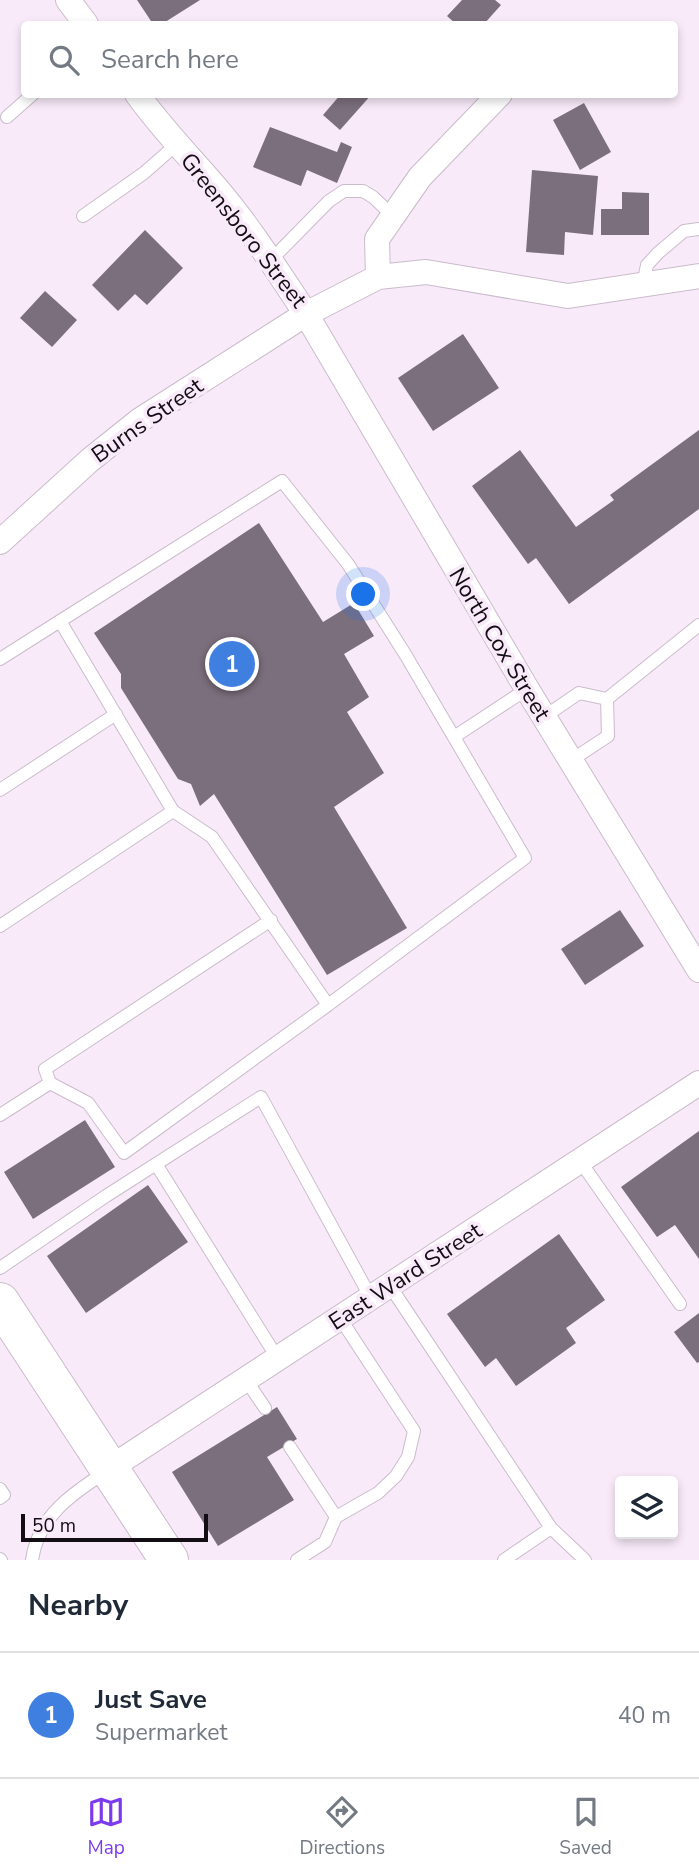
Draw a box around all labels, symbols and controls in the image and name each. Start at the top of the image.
search box [21,21,678,98]
icon: search [45,41,83,79]
text: Search here [101,42,239,77]
street label: Greensboro Street [173,146,315,315]
street label: Burns Street [85,370,210,470]
street label: North Cox Street [442,562,558,727]
your location [346,577,380,611]
pin: 1 [209,638,255,690]
street label: East Ward Street [323,1215,489,1338]
map controls [615,1476,678,1539]
button: layers [615,1476,678,1539]
scale bar [21,1511,208,1543]
text: 50 m [32,1513,76,1539]
text: Nearby [28,1585,128,1626]
text: Just Save [95,1682,207,1717]
text: 1 [44,1700,58,1731]
text: 40 m [618,1700,671,1731]
text: Supermarket [95,1717,228,1748]
tab: Map [87,1793,125,1861]
tab: Directions [299,1793,385,1861]
tab: Saved [559,1793,612,1861]

